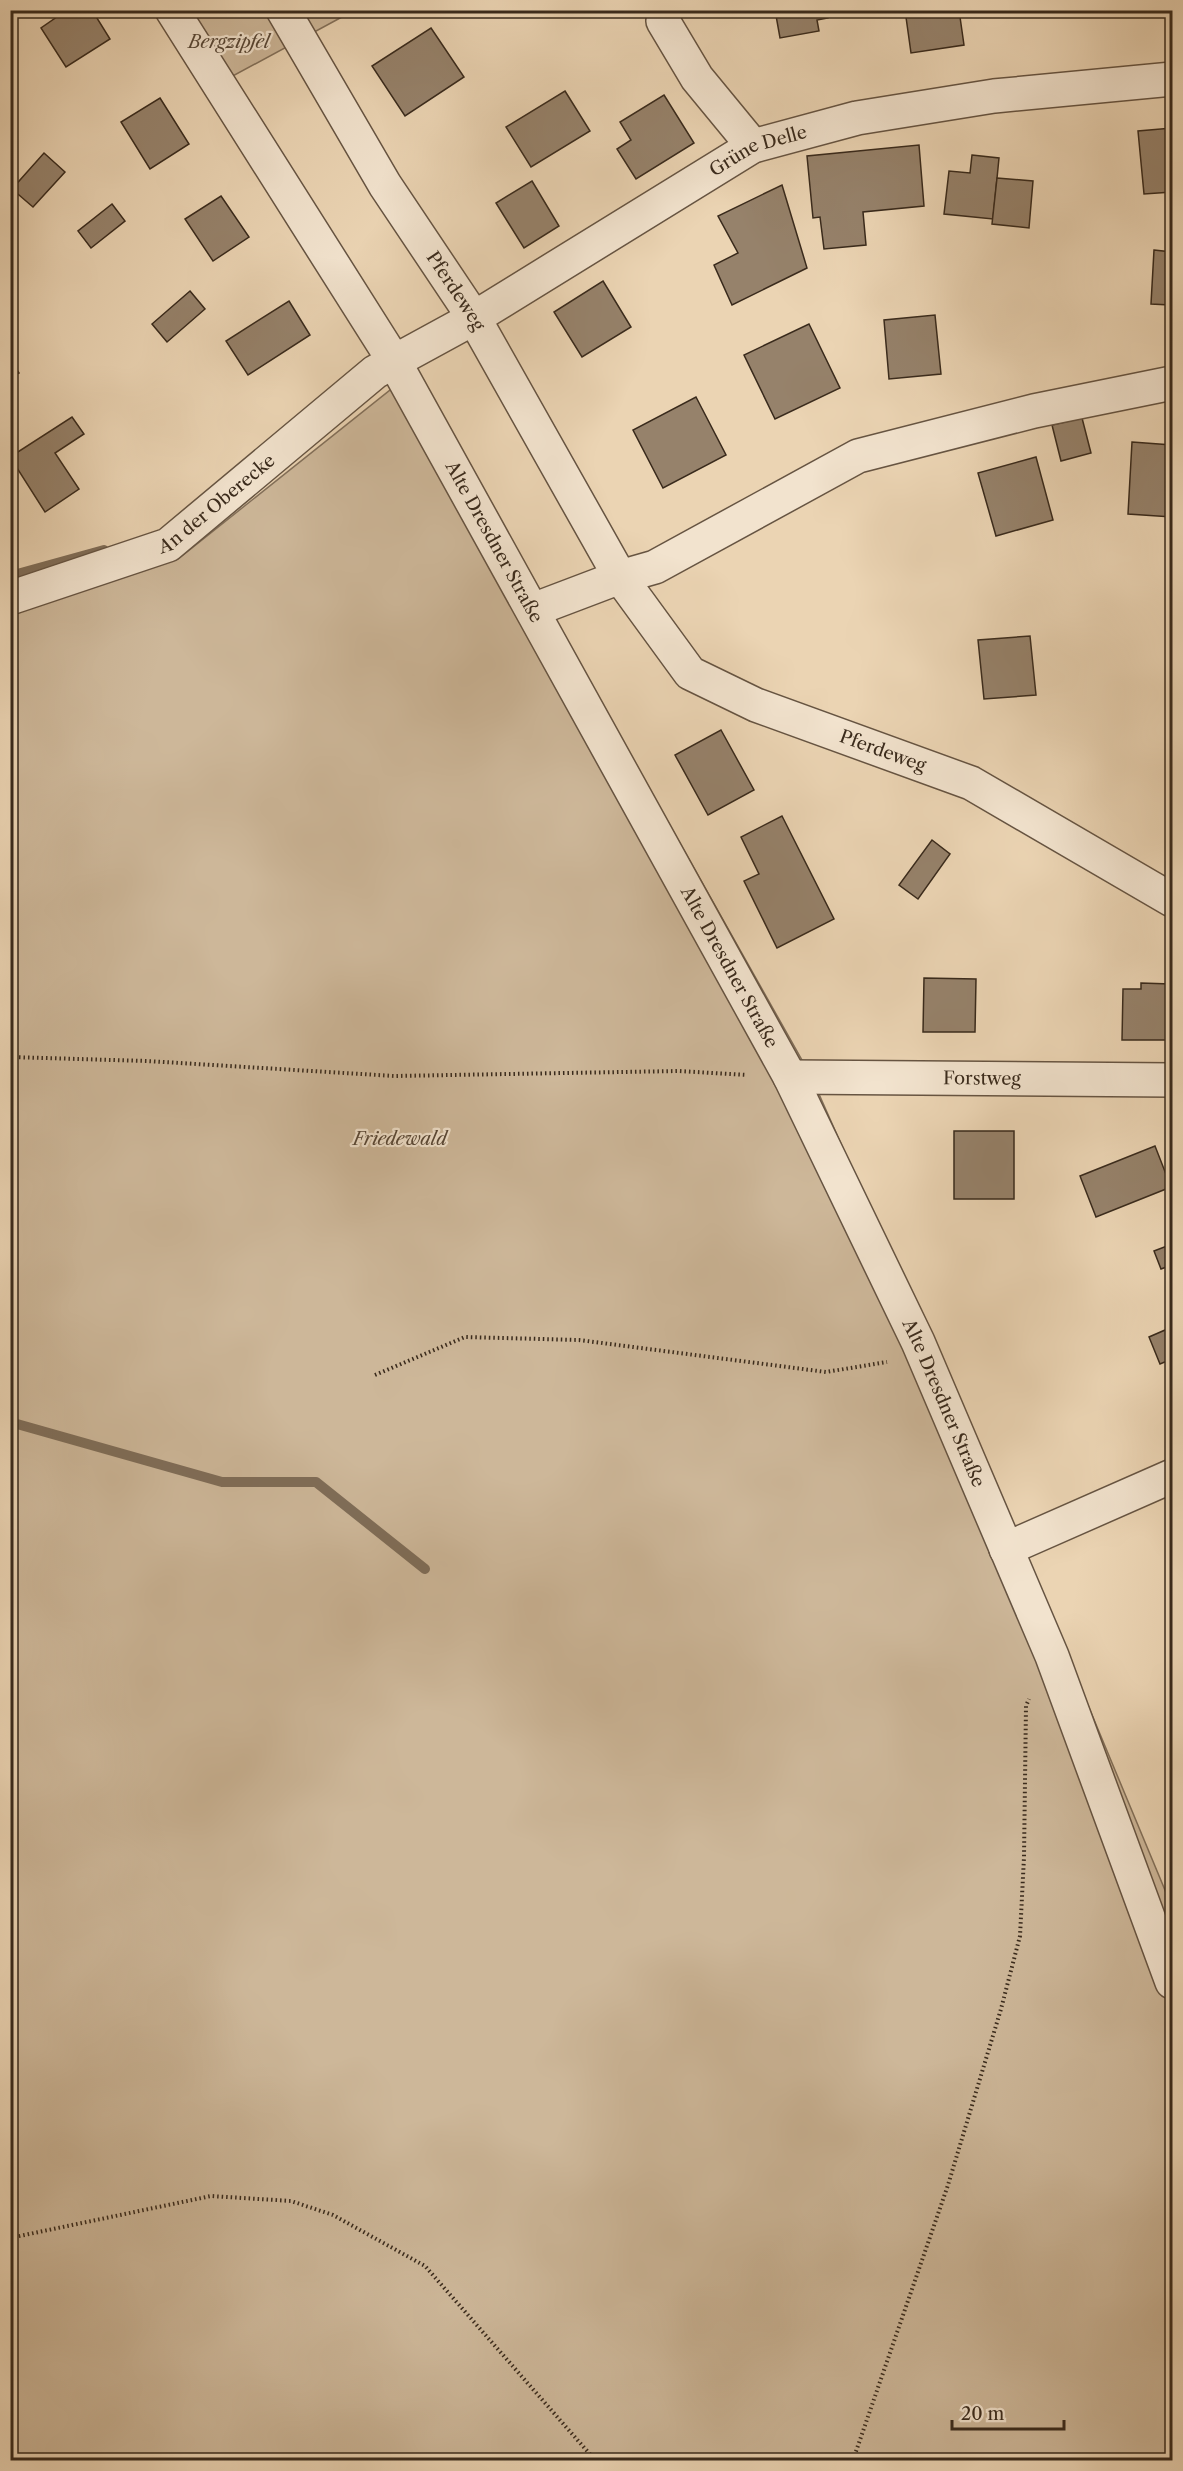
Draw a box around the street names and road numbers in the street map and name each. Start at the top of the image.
street label: Grüne Delle [705,121,809,181]
street label: Pferdeweg [422,247,490,335]
street label: An der Oberecke [155,449,279,559]
street label: Alte Dresdner Straße [440,456,547,626]
street label: Pferdeweg [837,725,930,777]
street label: Alte Dresdner Straße [675,882,783,1052]
street label: Forstweg [943,1067,1021,1090]
street label: Alte Dresdner Straße [897,1314,990,1490]

